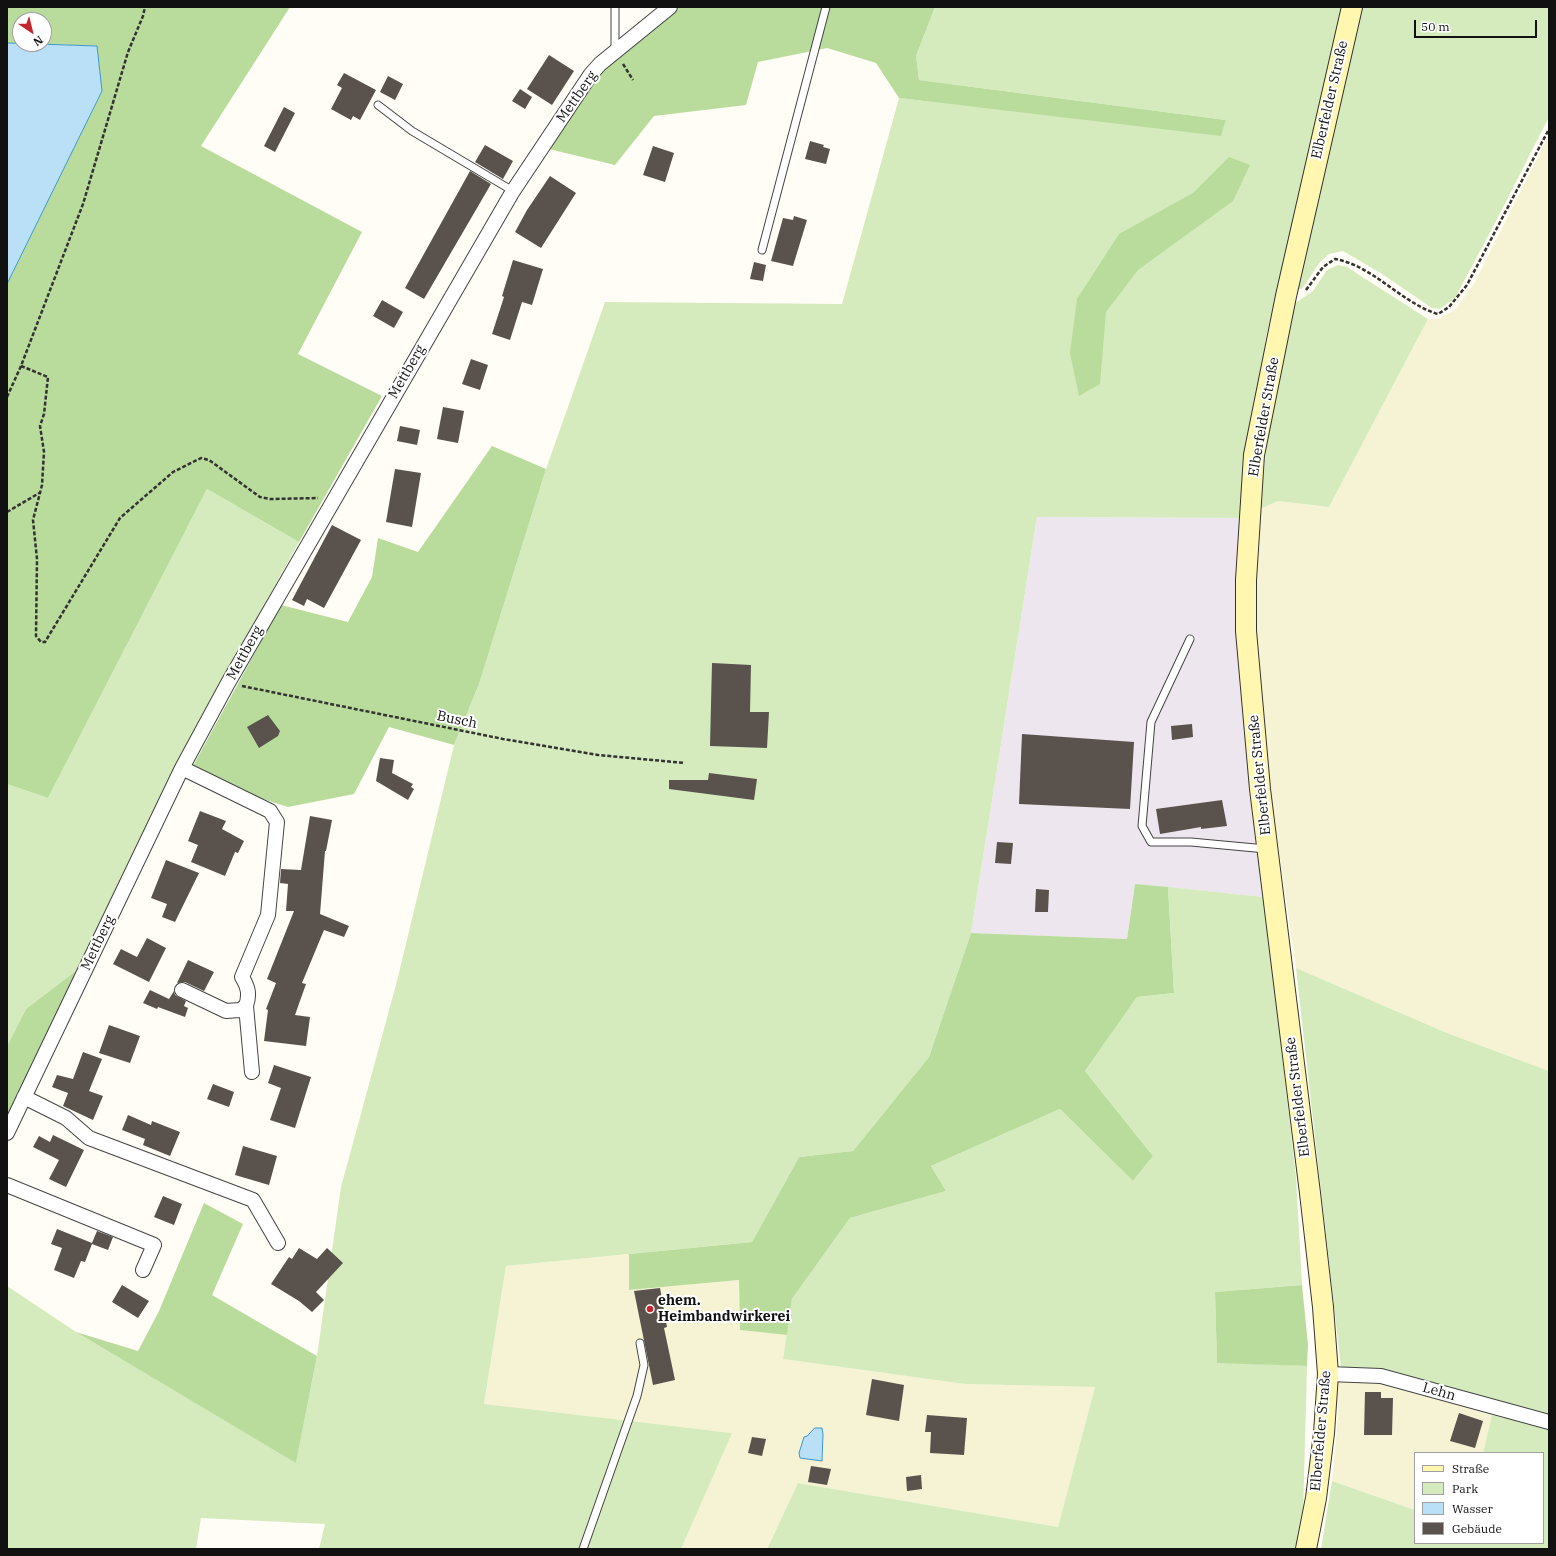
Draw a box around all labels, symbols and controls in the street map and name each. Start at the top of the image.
north arrow [12,12,52,52]
scale bar [1416,12,1539,38]
text: 50 m [1421,19,1450,34]
text: N [31,33,46,49]
street label: Elberfelder Straße [1308,39,1352,161]
street label: Mettberg [553,68,601,126]
street label: Mettberg [385,342,429,402]
street label: Elberfelder Straße [1245,356,1283,478]
street label: Mettberg [223,623,267,683]
street label: Busch [435,708,479,732]
street label: Elberfelder Straße [1245,714,1275,836]
street label: Mettberg [77,913,119,973]
street label: Elberfelder Straße [1282,1036,1314,1158]
place label: ehem. Heimbandwirkerei [658,1293,790,1326]
marker: ehem. Heimbandwirkerei [645,1304,655,1314]
street label: Elberfelder Straße [1307,1370,1335,1492]
street label: Lehn [1421,1379,1457,1405]
legend [1414,1452,1544,1544]
text: Straße [1452,1461,1489,1476]
text: Park [1452,1481,1478,1496]
text: Wasser [1452,1501,1493,1516]
text: Gebäude [1452,1521,1502,1536]

